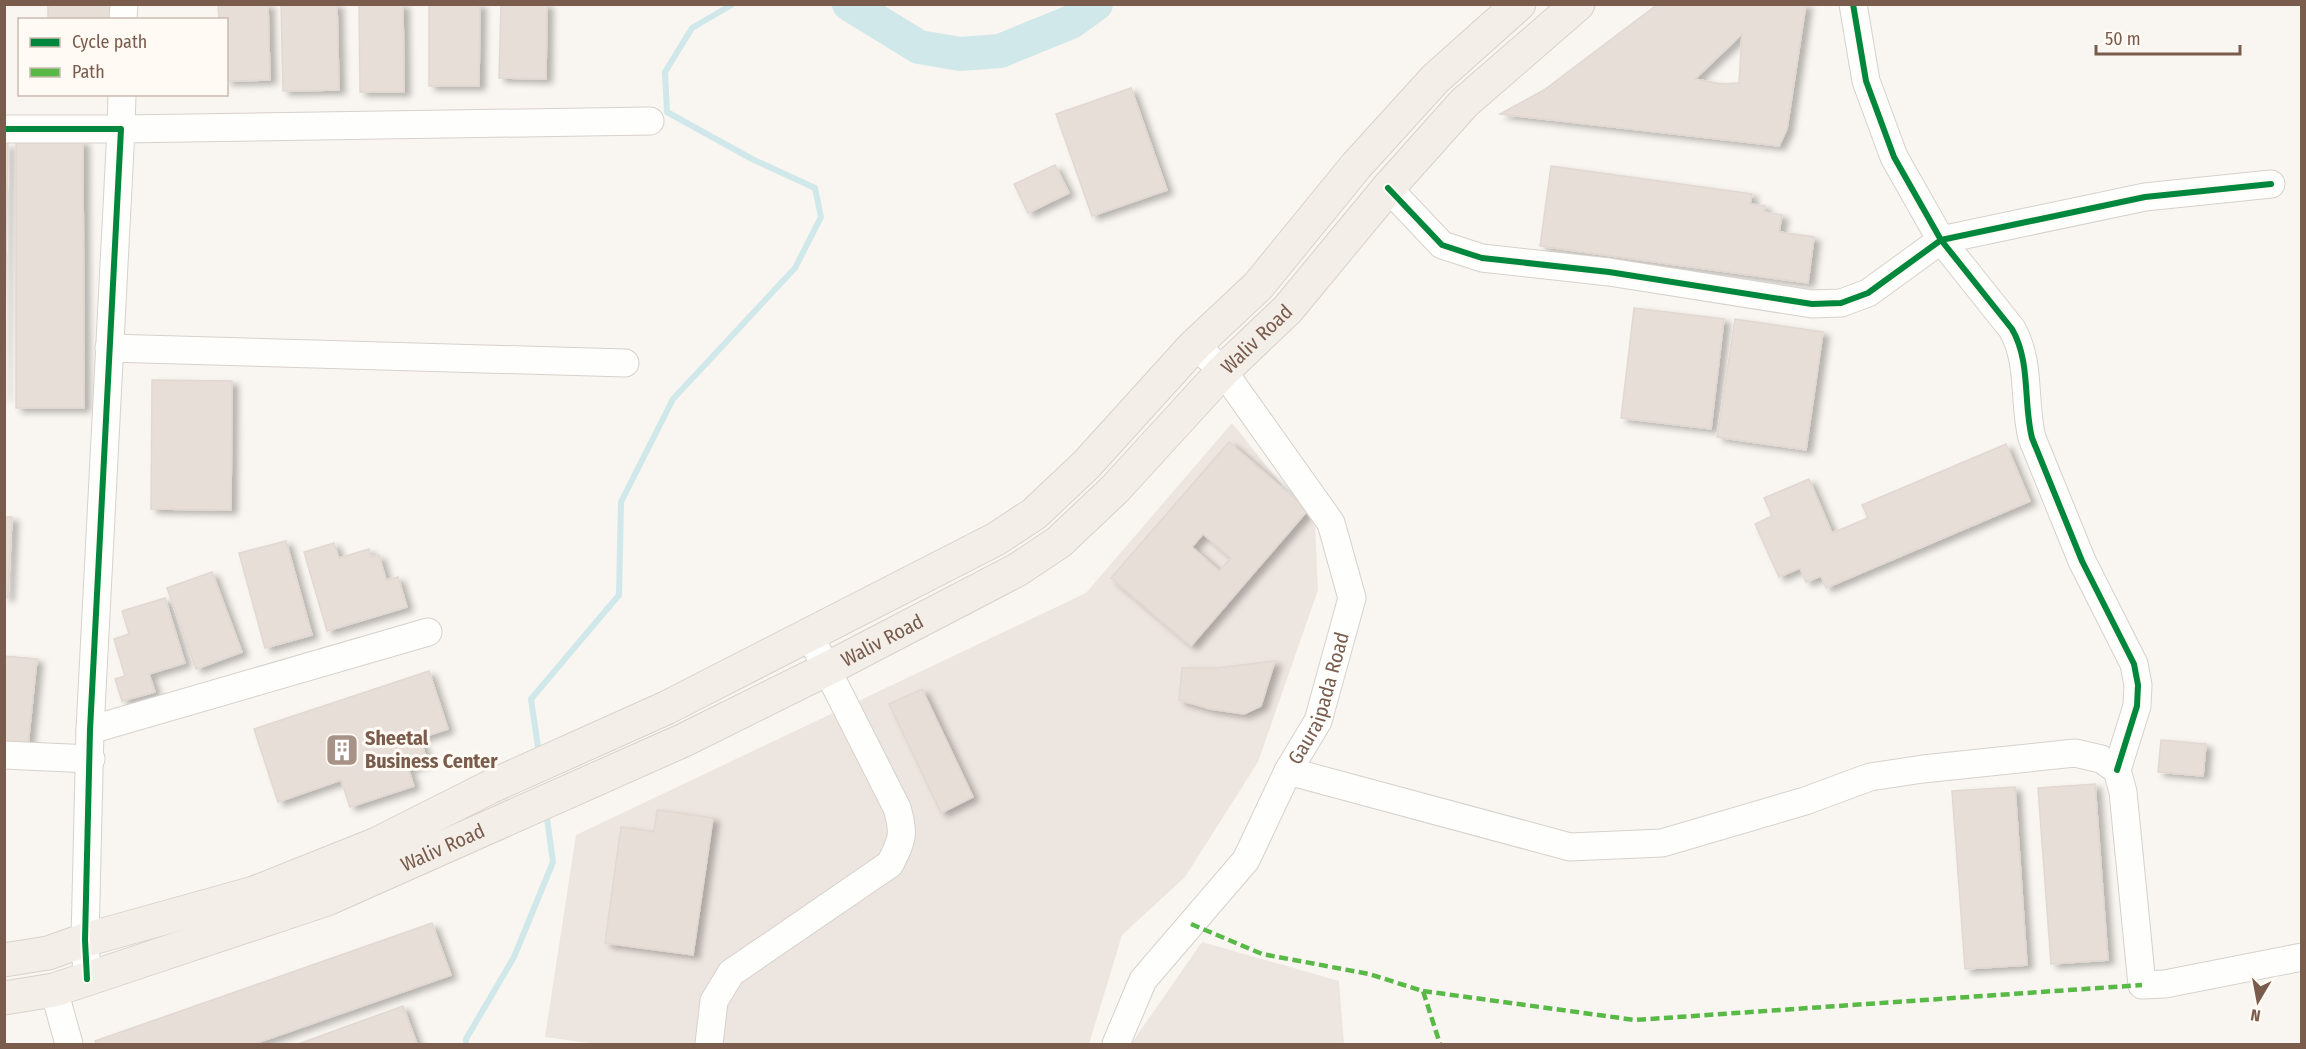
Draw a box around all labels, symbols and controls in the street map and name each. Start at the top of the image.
legend [18,18,228,96]
scale bar [2096,18,2240,56]
text: 50 m [2105,28,2141,50]
text: Cycle path [72,31,147,53]
text: Path [72,61,105,83]
street label: Waliv Road [1216,299,1297,379]
street label: Waliv Road [837,609,927,672]
street label: Gauraipada Road [1283,629,1354,769]
place label: Sheetal Business Center [365,726,498,773]
building icon: Sheetal Business Center [324,732,360,768]
street label: Waliv Road [397,818,488,877]
north arrow [2228,971,2288,1031]
text: N [2249,1005,2262,1025]

